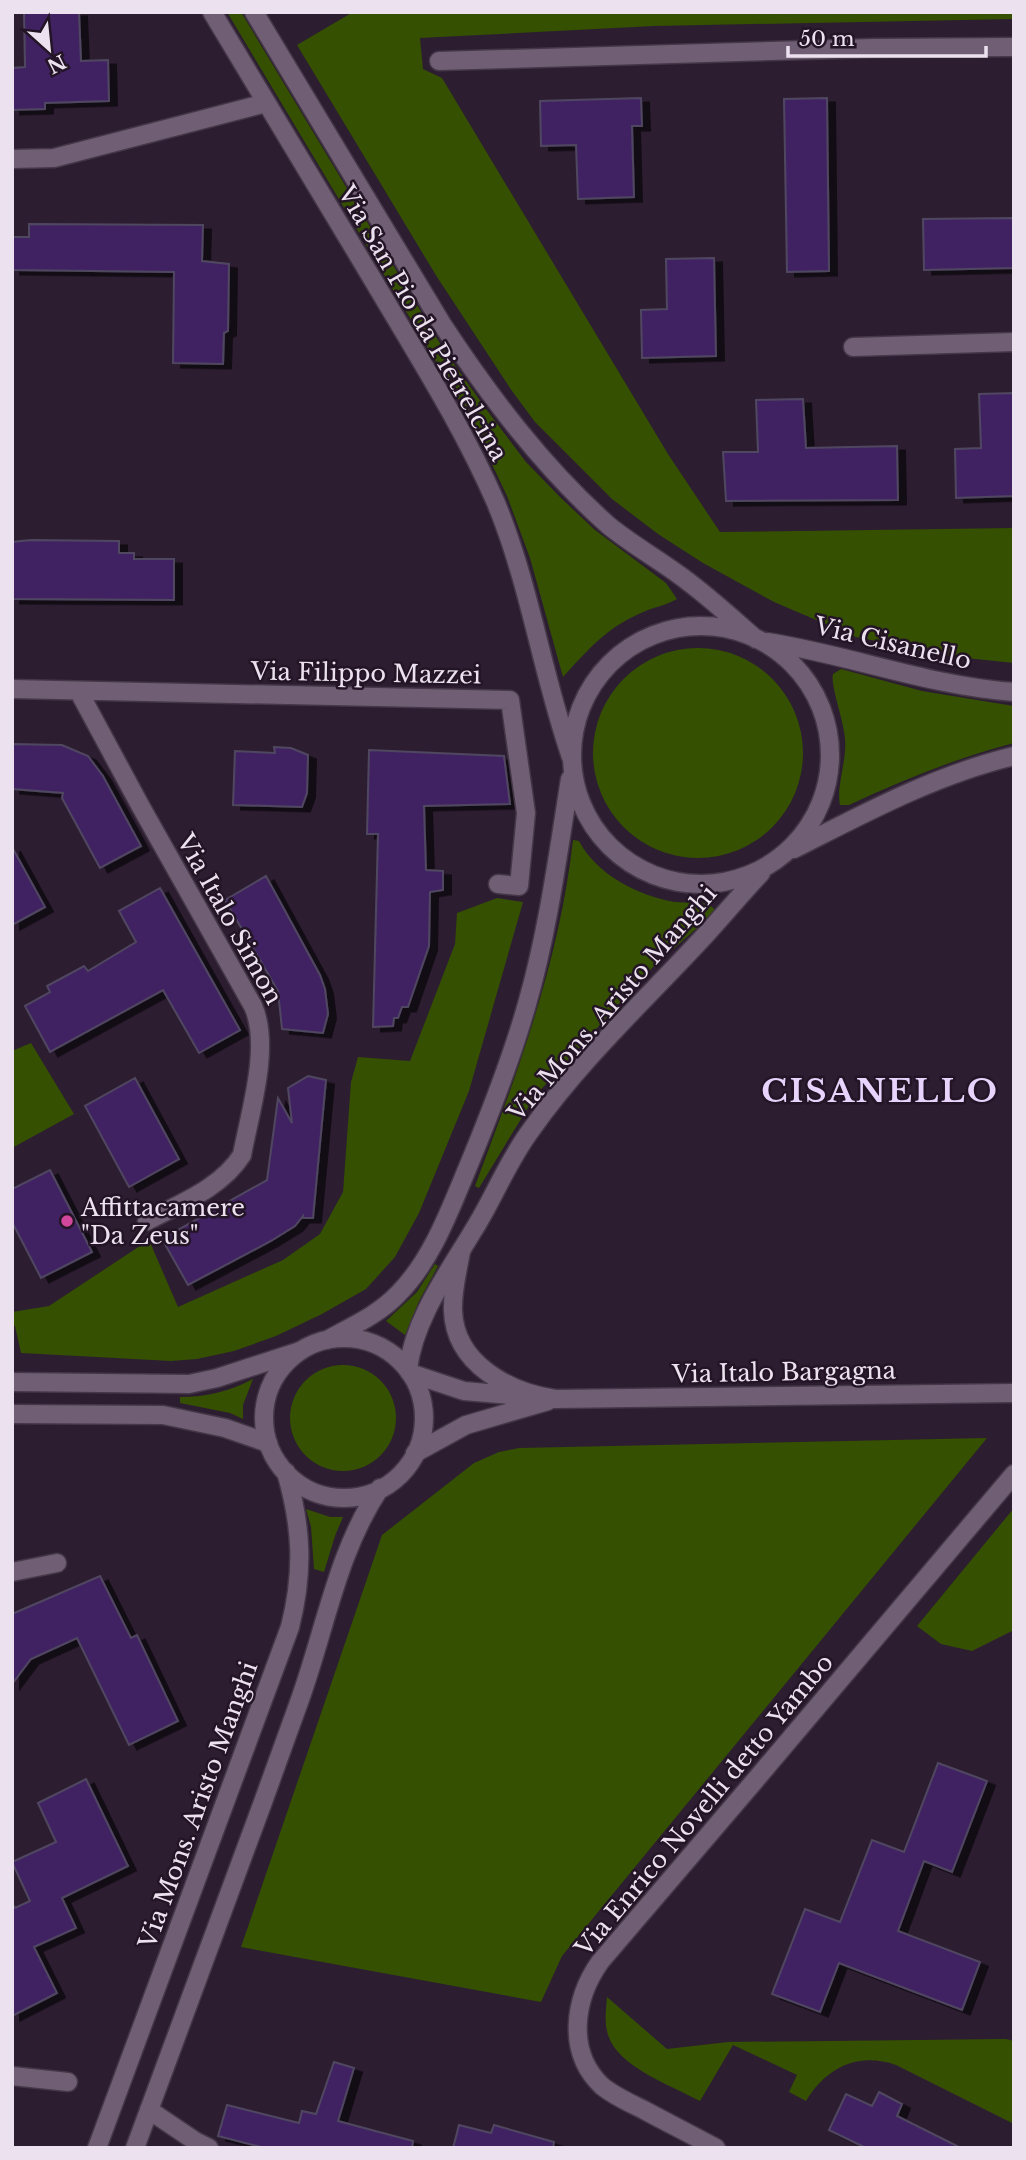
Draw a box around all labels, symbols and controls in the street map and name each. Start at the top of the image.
north arrow [14,14,84,84]
scale bar [788,14,986,58]
text: 50 m [799,26,855,52]
text: N [43,49,70,78]
street label: Via San Pio da Pietrelcina [332,179,514,467]
street label: Via Cisanello [811,611,974,675]
street label: Via Filippo Mazzei [250,656,481,690]
street label: Via Italo Simon [171,828,289,1009]
street label: Via Mons. Aristo Manghi [501,879,722,1128]
district label: CISANELLO [761,1071,999,1111]
place label: Affittacamere "Da Zeus" [80,1193,245,1250]
marker: Affittacamere "Da Zeus" [59,1213,75,1229]
street label: Via Italo Bargagna [671,1356,897,1388]
street label: Via Enrico Novelli detto Yambo [568,1648,839,1963]
street label: Via Mons. Aristo Manghi [132,1657,264,1953]

